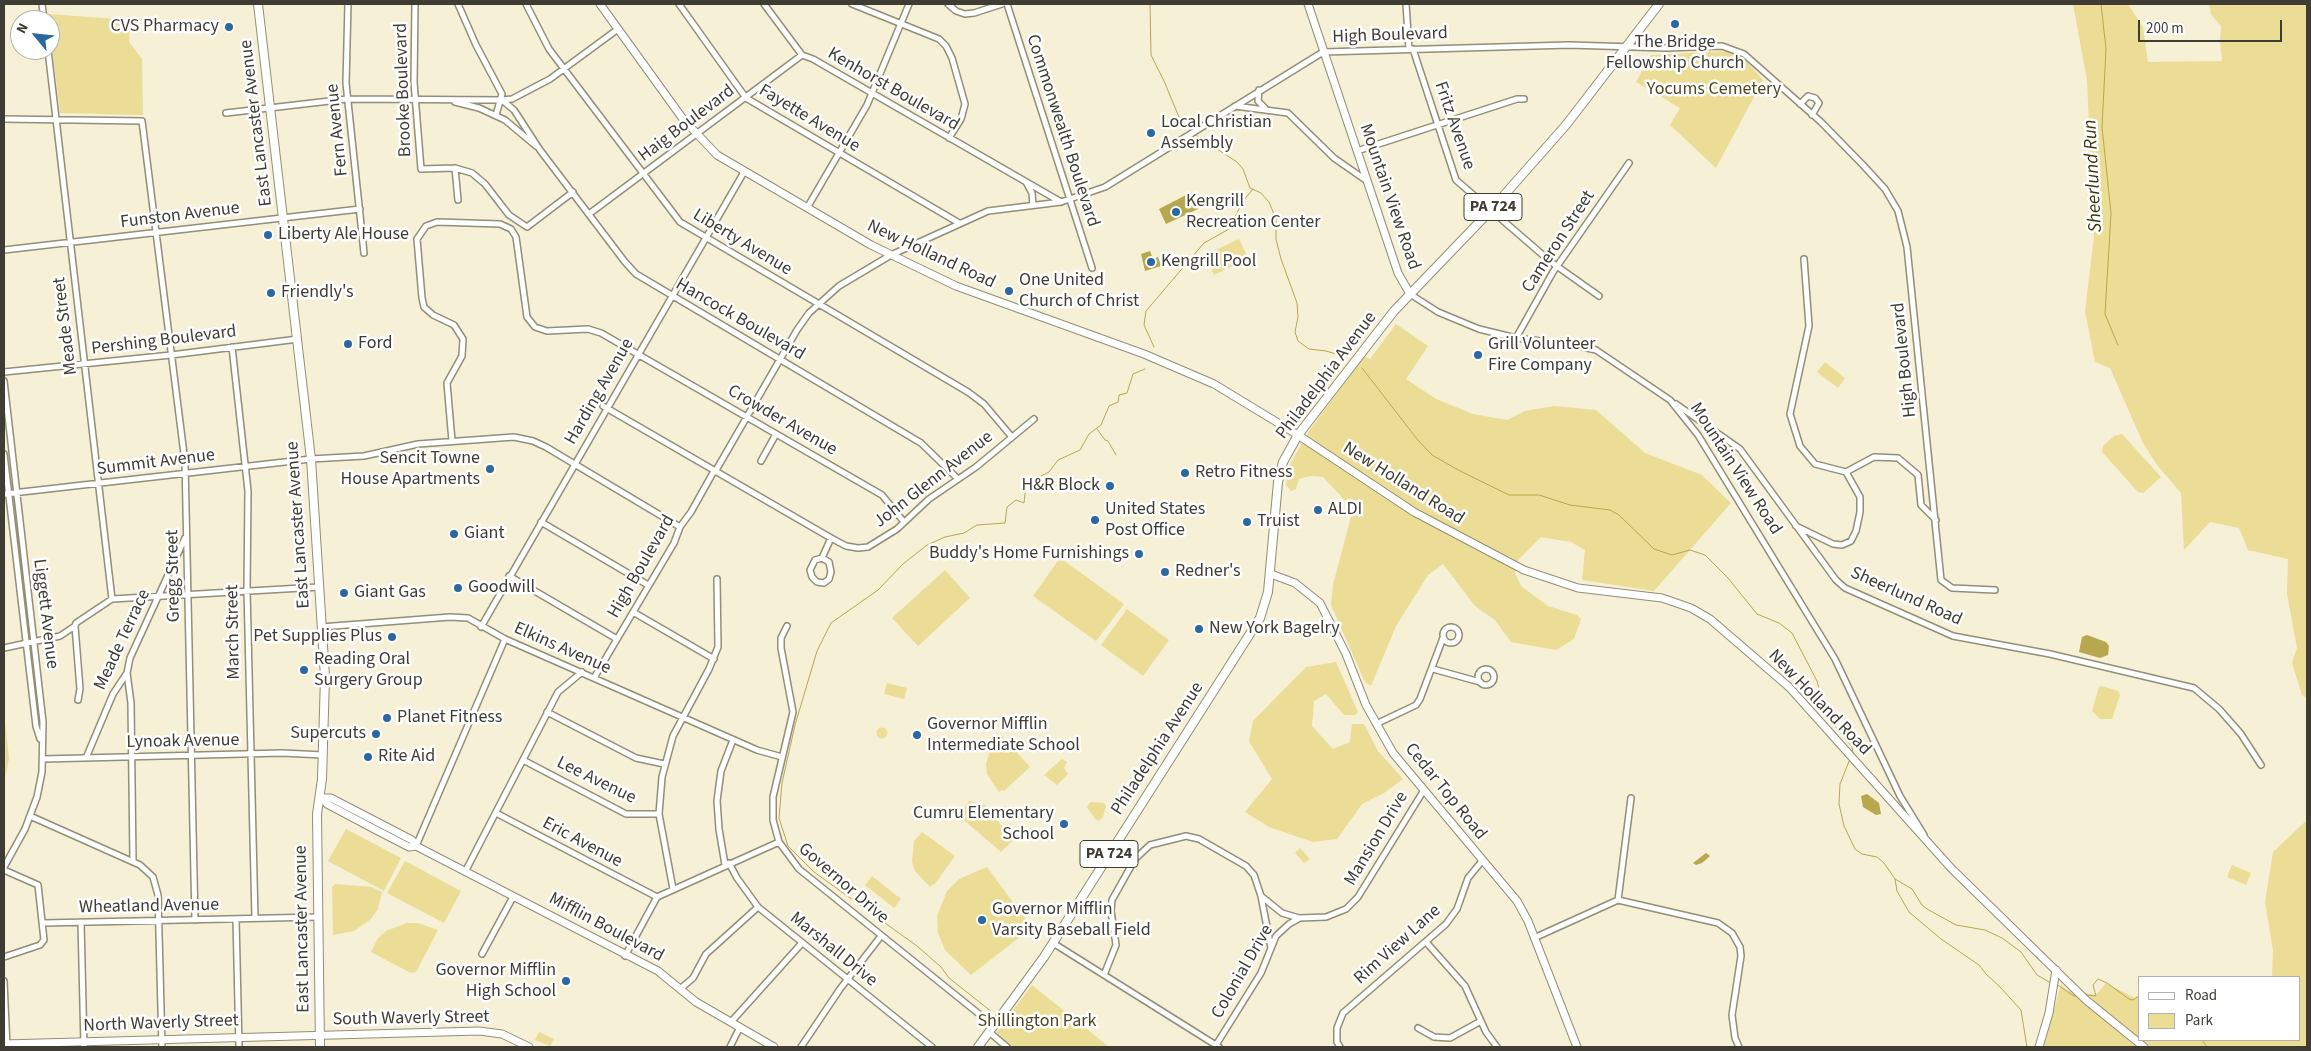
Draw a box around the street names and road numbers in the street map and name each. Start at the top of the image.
street label: Brooke Boulevard [391,23,417,157]
street label: High Boulevard [1332,23,1448,49]
street label: Commonwealth Boulevard [1021,32,1103,230]
street label: East Lancaster Avenue [236,39,278,207]
street label: Kenhorst Boulevard [823,44,963,136]
street label: Fritz Avenue [1429,79,1479,173]
street label: Fayette Avenue [755,80,863,158]
street label: Haig Boulevard [635,81,739,167]
street label: Fern Avenue [322,83,354,177]
street label: Mountain View Road [1354,121,1424,273]
street label: Cameron Street [1518,187,1600,297]
road number: PA 724 [1464,193,1522,220]
street label: Funston Avenue [119,198,241,234]
street label: Liberty Avenue [688,205,796,281]
street label: New Holland Road [863,216,999,294]
street label: Hancock Boulevard [671,274,809,366]
street label: Meade Street [49,276,83,376]
street label: High Boulevard [1888,301,1922,419]
street label: Philadelphia Avenue [1272,308,1382,444]
street label: Pershing Boulevard [90,321,238,361]
street label: Harding Avenue [561,335,639,449]
street label: Crowder Avenue [723,381,841,461]
street label: Mountain View Road [1684,399,1786,539]
street label: John Glenn Avenue [870,427,998,533]
street label: New Holland Road [1338,438,1468,530]
street label: East Lancaster Avenue [282,441,316,609]
street label: Summit Avenue [96,445,216,481]
street label: High Boulevard [604,512,680,622]
street label: Gregg Street [162,529,186,623]
street label: Liggett Avenue [28,558,62,670]
street label: Sheerlund Road [1847,563,1965,631]
street label: March Street [222,584,246,680]
street label: Meade Terrace [90,586,156,694]
street label: Elkins Avenue [510,618,614,680]
street label: New Holland Road [1763,645,1875,761]
street label: Philadelphia Avenue [1107,679,1209,819]
street label: Lynoak Avenue [126,730,240,754]
street label: Cedar Top Road [1399,739,1491,845]
street label: Lee Avenue [553,753,639,809]
street label: Mansion Drive [1340,788,1414,890]
street label: Eric Avenue [538,813,626,873]
street label: Governor Drive [793,839,893,929]
road number: PA 724 [1080,841,1138,868]
street label: East Lancaster Avenue [291,845,315,1013]
street label: Mifflin Boulevard [545,889,667,967]
street label: Wheatland Avenue [79,895,219,919]
street label: Rim View Lane [1350,900,1446,990]
street label: Marshall Drive [785,908,881,992]
street label: Colonial Drive [1207,921,1279,1023]
street label: South Waverly Street [332,1007,490,1031]
street label: North Waverly Street [83,1010,239,1038]

